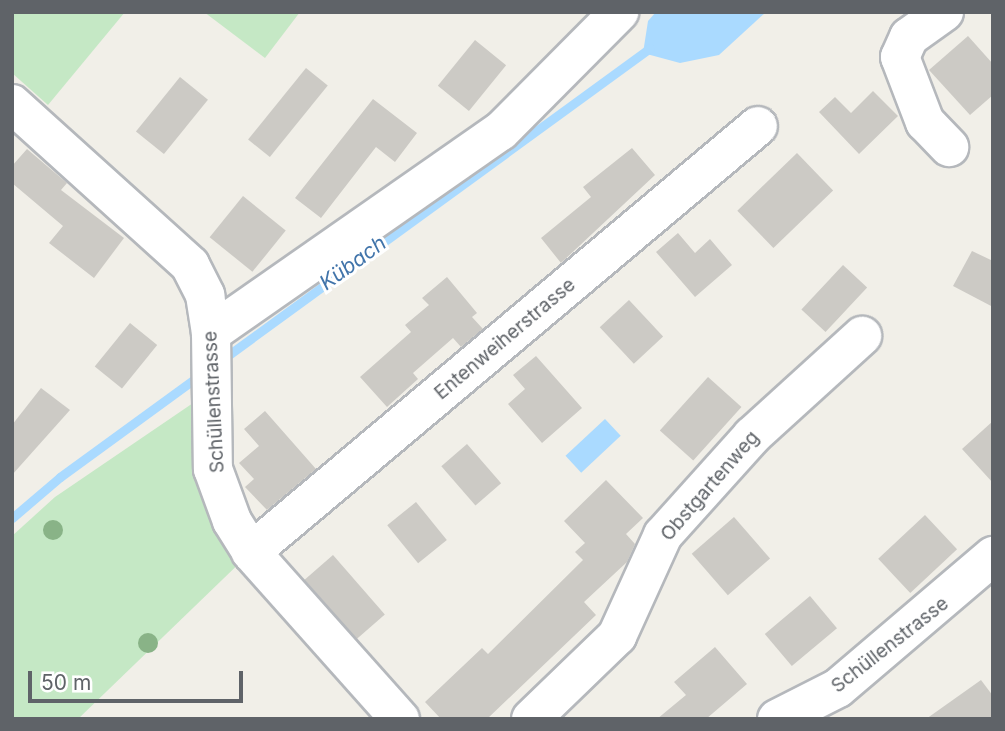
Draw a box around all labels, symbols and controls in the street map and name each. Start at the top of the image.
water label: Kübach [315,230,391,296]
street label: Entenweiherstrasse [430,274,580,404]
street label: Schüllenstrasse [199,330,229,474]
street label: Obstgartenweg [656,426,764,546]
street label: Schüllenstrasse [827,592,953,698]
scale bar [32,658,247,702]
text: 50 m [41,670,91,695]

